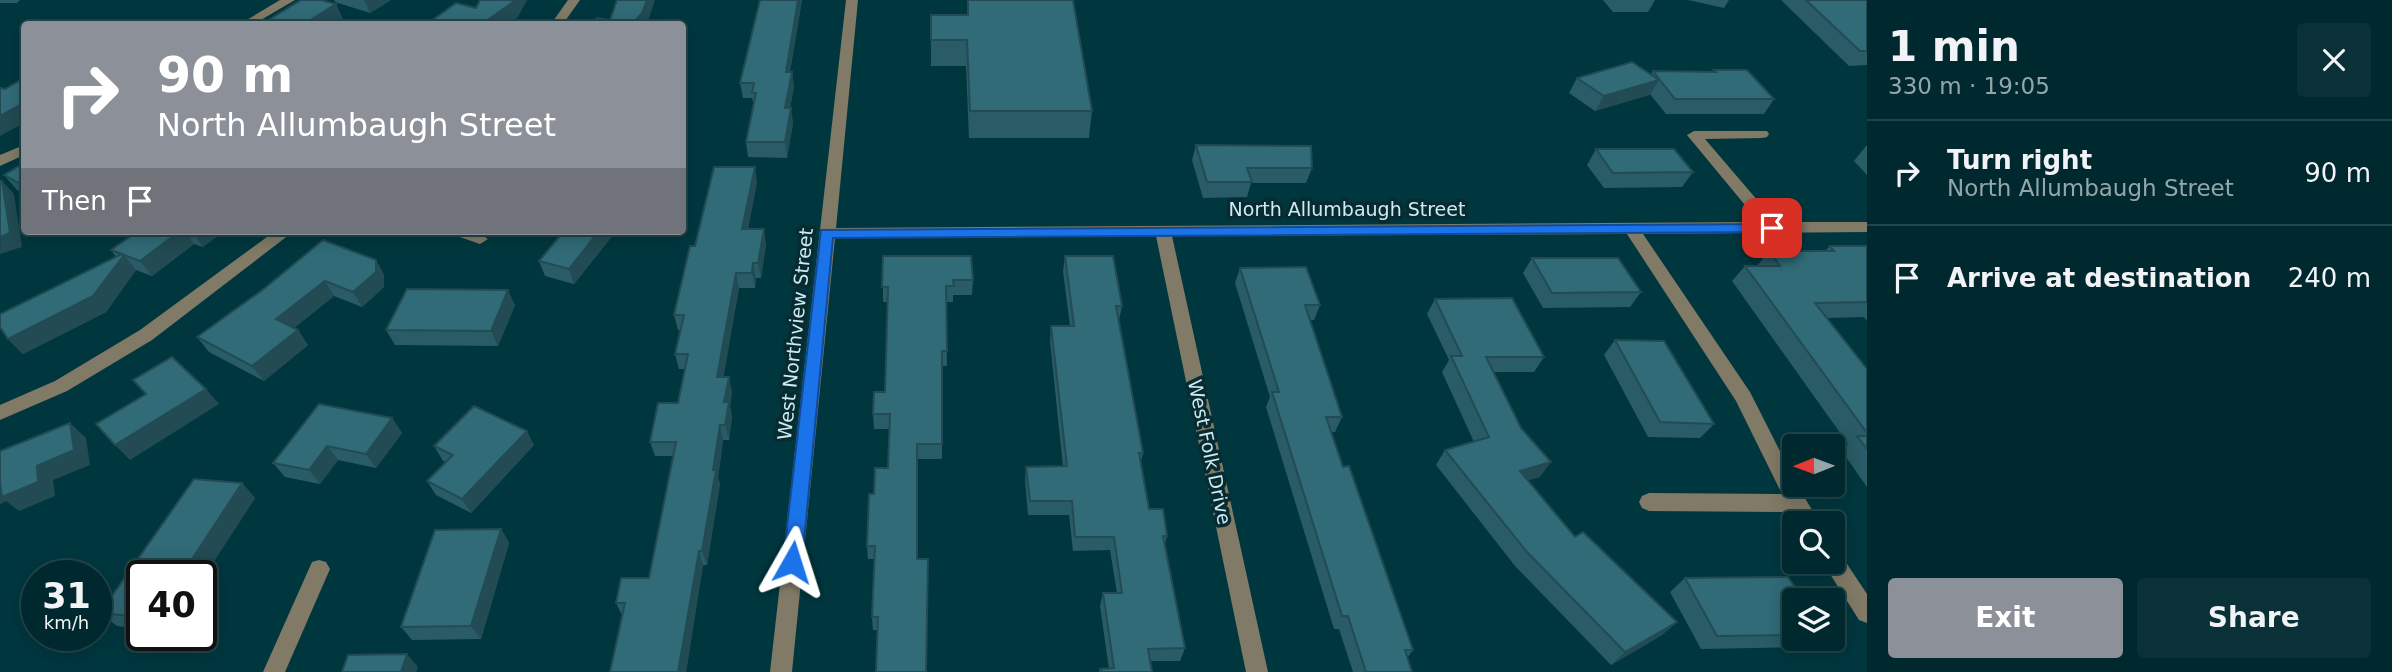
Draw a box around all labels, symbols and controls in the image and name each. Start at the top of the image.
text: 1 min [1888,22,2020,71]
button: close [2297,23,2371,97]
text: 90 m [157,47,293,104]
icon: right [42,49,133,140]
text: 330 m · 19:05 [1888,73,2050,99]
text: North Allumbaugh Street [157,106,556,144]
text: Turn right [1947,145,2092,175]
icon: right [1888,154,1926,192]
text: 90 m [2304,158,2371,188]
text: North Allumbaugh Street [1947,175,2234,201]
icon: arrive [121,182,159,220]
text: Then [42,186,107,216]
street label: North Allumbaugh Street [1229,198,1465,220]
pin [1742,198,1802,258]
icon: arrive [1753,209,1791,247]
street label: West Northview Street [773,227,817,441]
icon: arrive [1888,259,1926,297]
text: Arrive at destination [1947,263,2251,293]
text: 240 m [2288,263,2371,293]
street label: West Folk Drive [1184,378,1236,526]
north arrow [1782,434,1844,497]
map controls [1782,434,1845,651]
button: search [1782,511,1845,574]
position arrow [755,525,829,599]
speed limit sign: 40 [126,560,217,651]
text: 31 [42,576,91,616]
button: Exit [1888,578,2123,658]
button: Share [2137,578,2371,658]
button: layers [1782,588,1845,651]
text: km/h [44,612,89,633]

